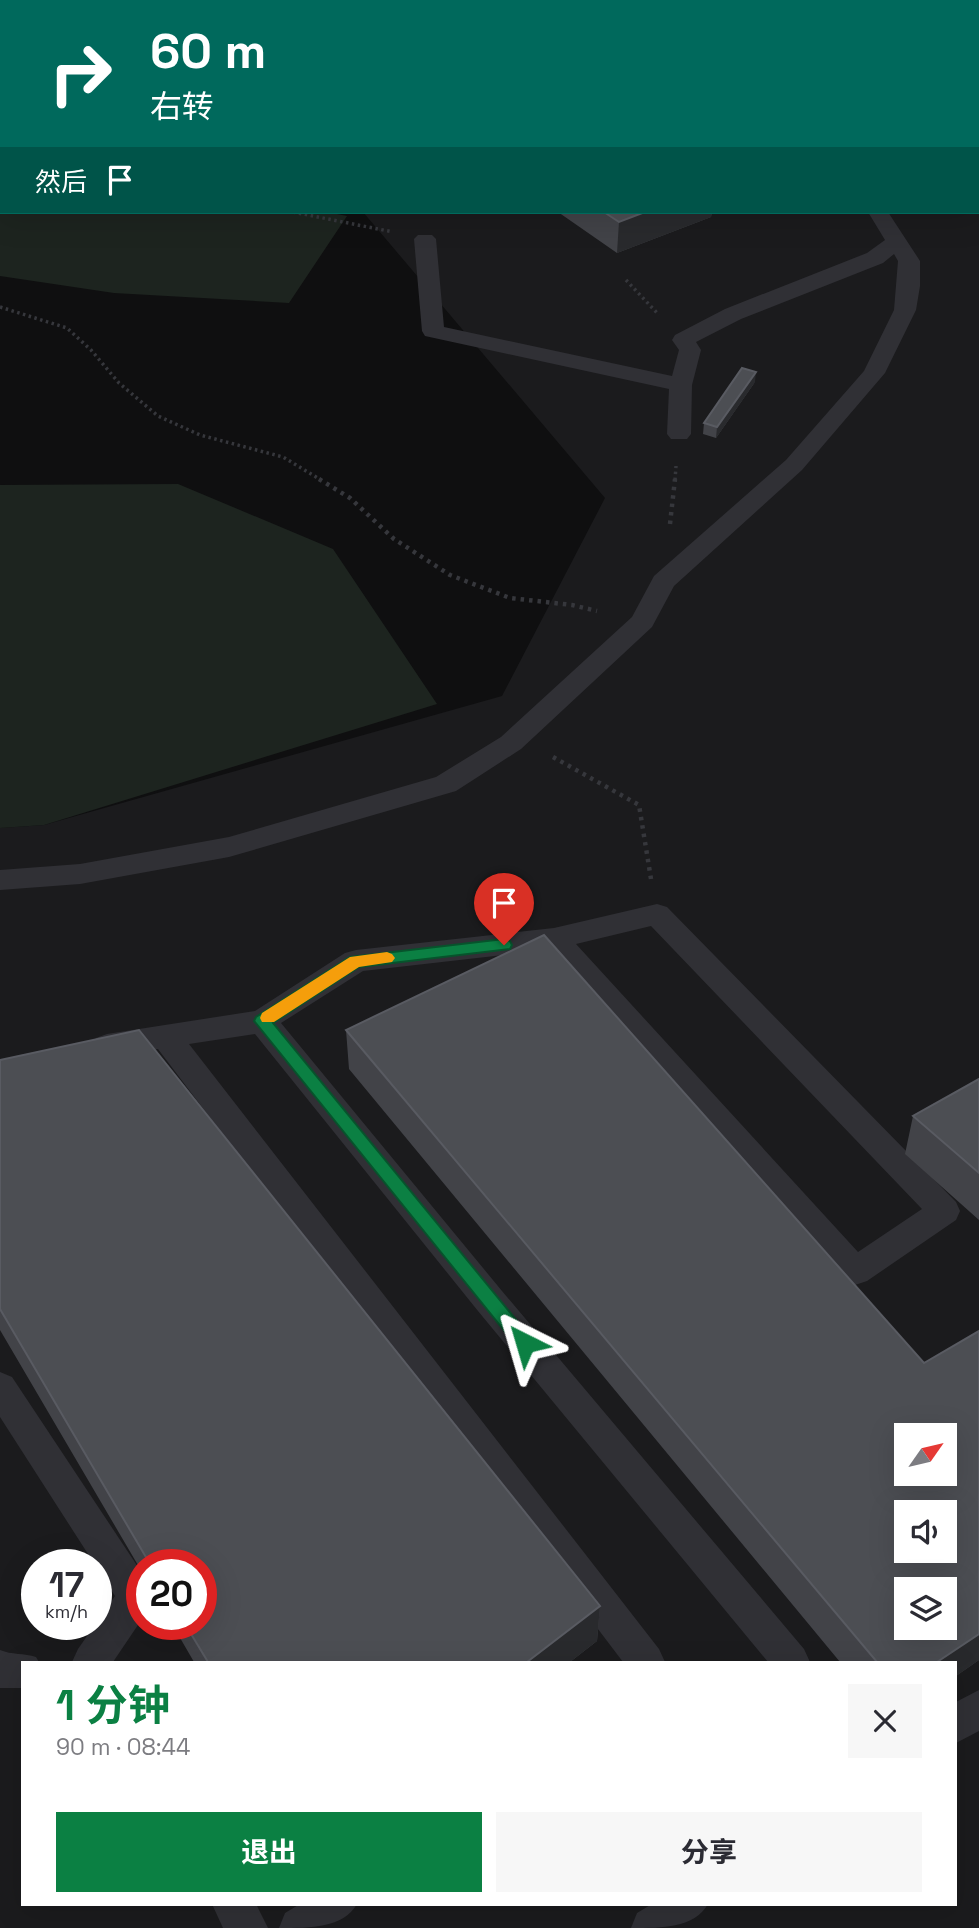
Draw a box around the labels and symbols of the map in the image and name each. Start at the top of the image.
pin [474,873,534,945]
position arrow [488,1306,562,1380]
north arrow [894,1423,957,1486]
speed limit sign: 20 [126,1549,217,1640]

